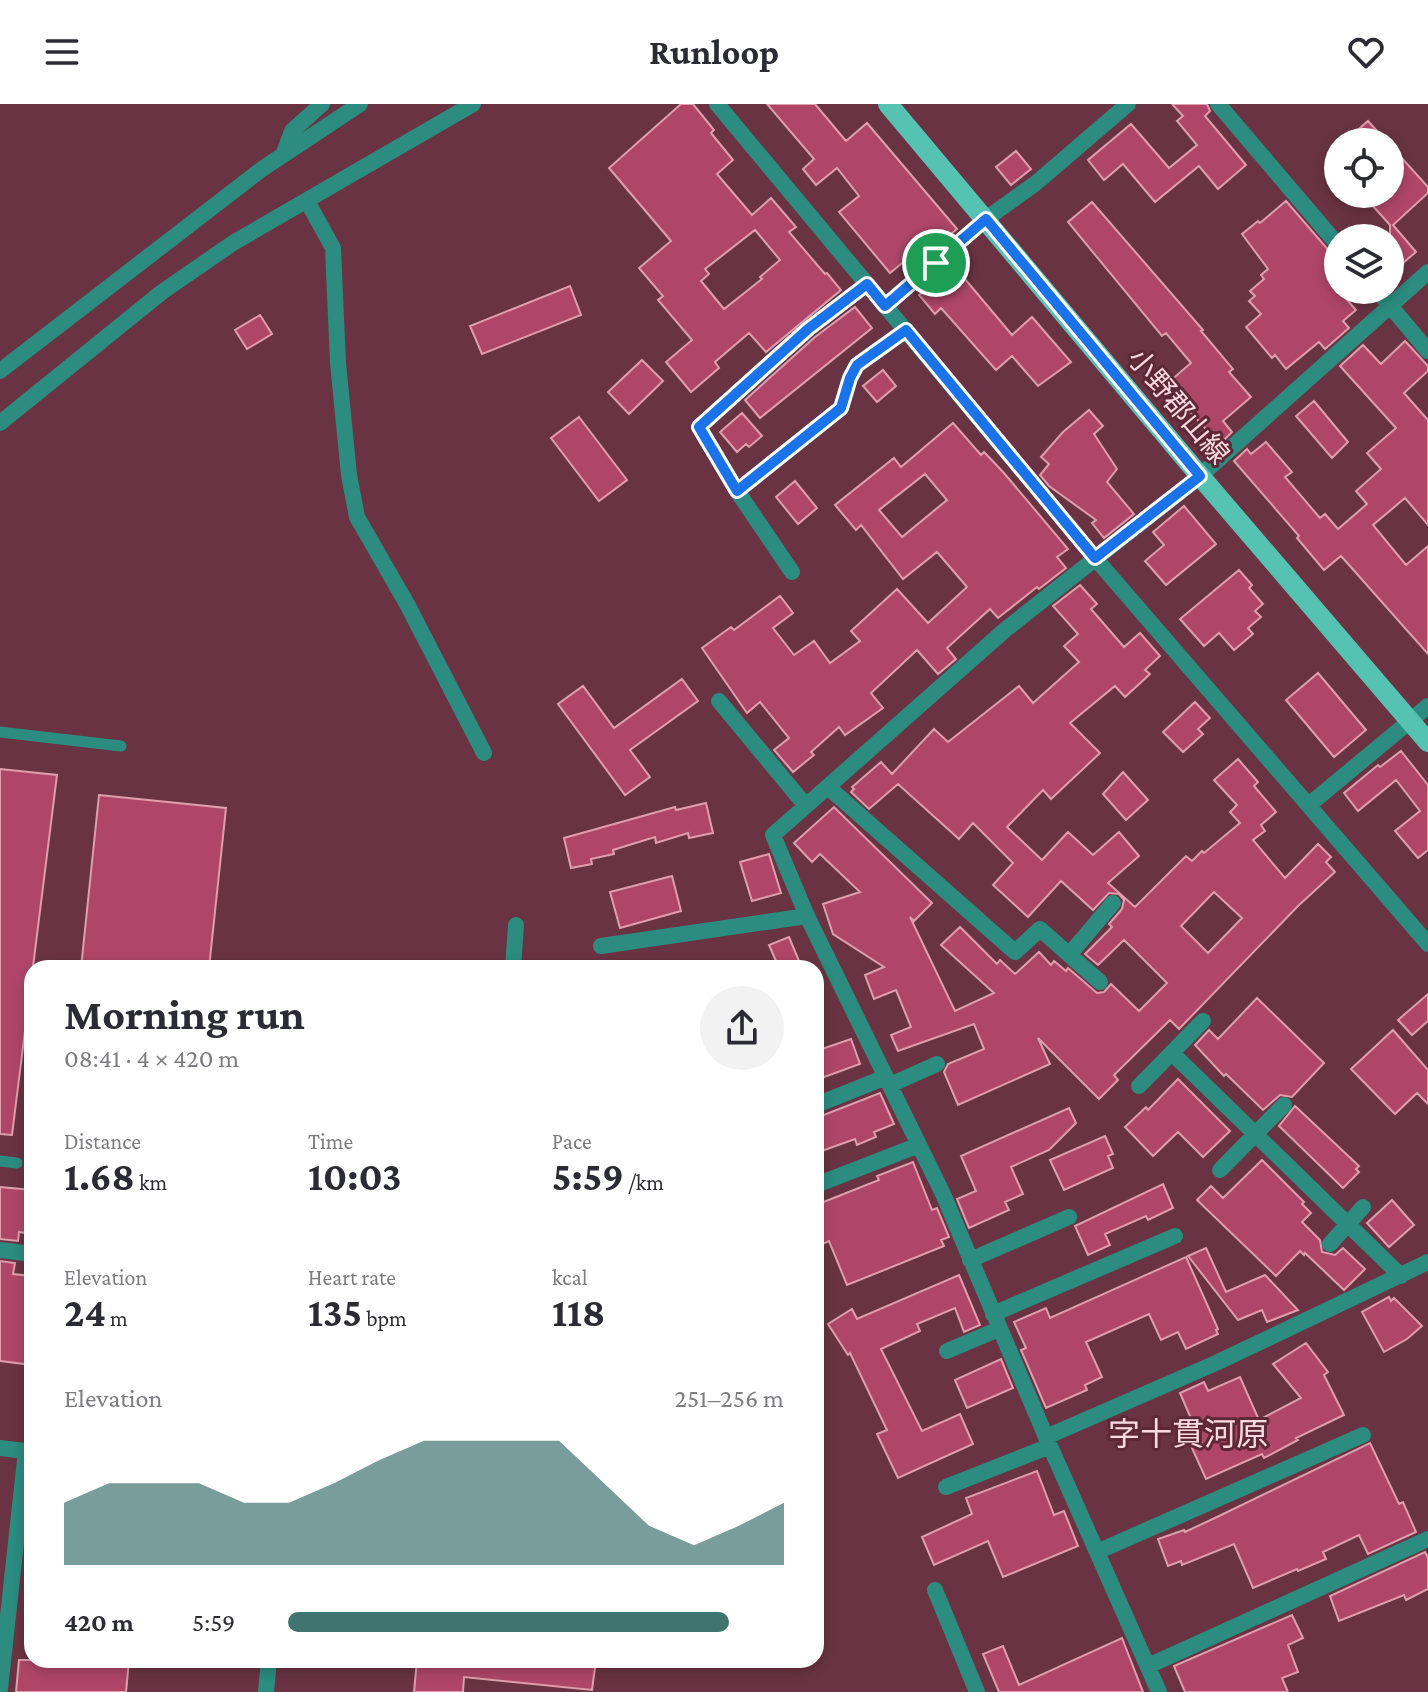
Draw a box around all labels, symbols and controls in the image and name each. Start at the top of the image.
icon: menu [40,30,84,74]
icon: heart [1344,30,1388,74]
text: Runloop [649,32,779,72]
map controls [1324,128,1404,304]
button: locate [1324,128,1404,208]
button: layers [1324,224,1404,304]
pin [902,229,970,297]
icon: arrive [914,241,958,285]
street label: 小野郡山線 [1122,343,1235,470]
button: share [700,986,784,1070]
text: Morning run [64,990,305,1038]
text: 08:41 · 4 × 420 m [64,1044,239,1073]
text: Distance [64,1129,141,1154]
text: Time [308,1129,353,1154]
text: Pace [552,1129,592,1154]
text: 1.68 [64,1154,135,1199]
text: 10:03 [308,1154,402,1199]
text: 5:59 [552,1154,624,1199]
text: km [135,1170,167,1195]
text: /km [624,1170,664,1195]
text: Elevation [64,1265,147,1290]
text: Heart rate [308,1265,396,1290]
text: kcal [552,1265,587,1290]
text: 24 [64,1290,106,1335]
text: 135 [308,1290,362,1335]
text: 118 [552,1290,605,1335]
text: m [106,1306,128,1331]
text: bpm [362,1306,407,1331]
text: Elevation [64,1384,162,1413]
text: 251–256 m [675,1384,784,1413]
district label: 字十貫河原 [1108,1416,1268,1452]
text: 420 m [64,1608,134,1637]
text: 5:59 [192,1608,235,1637]

